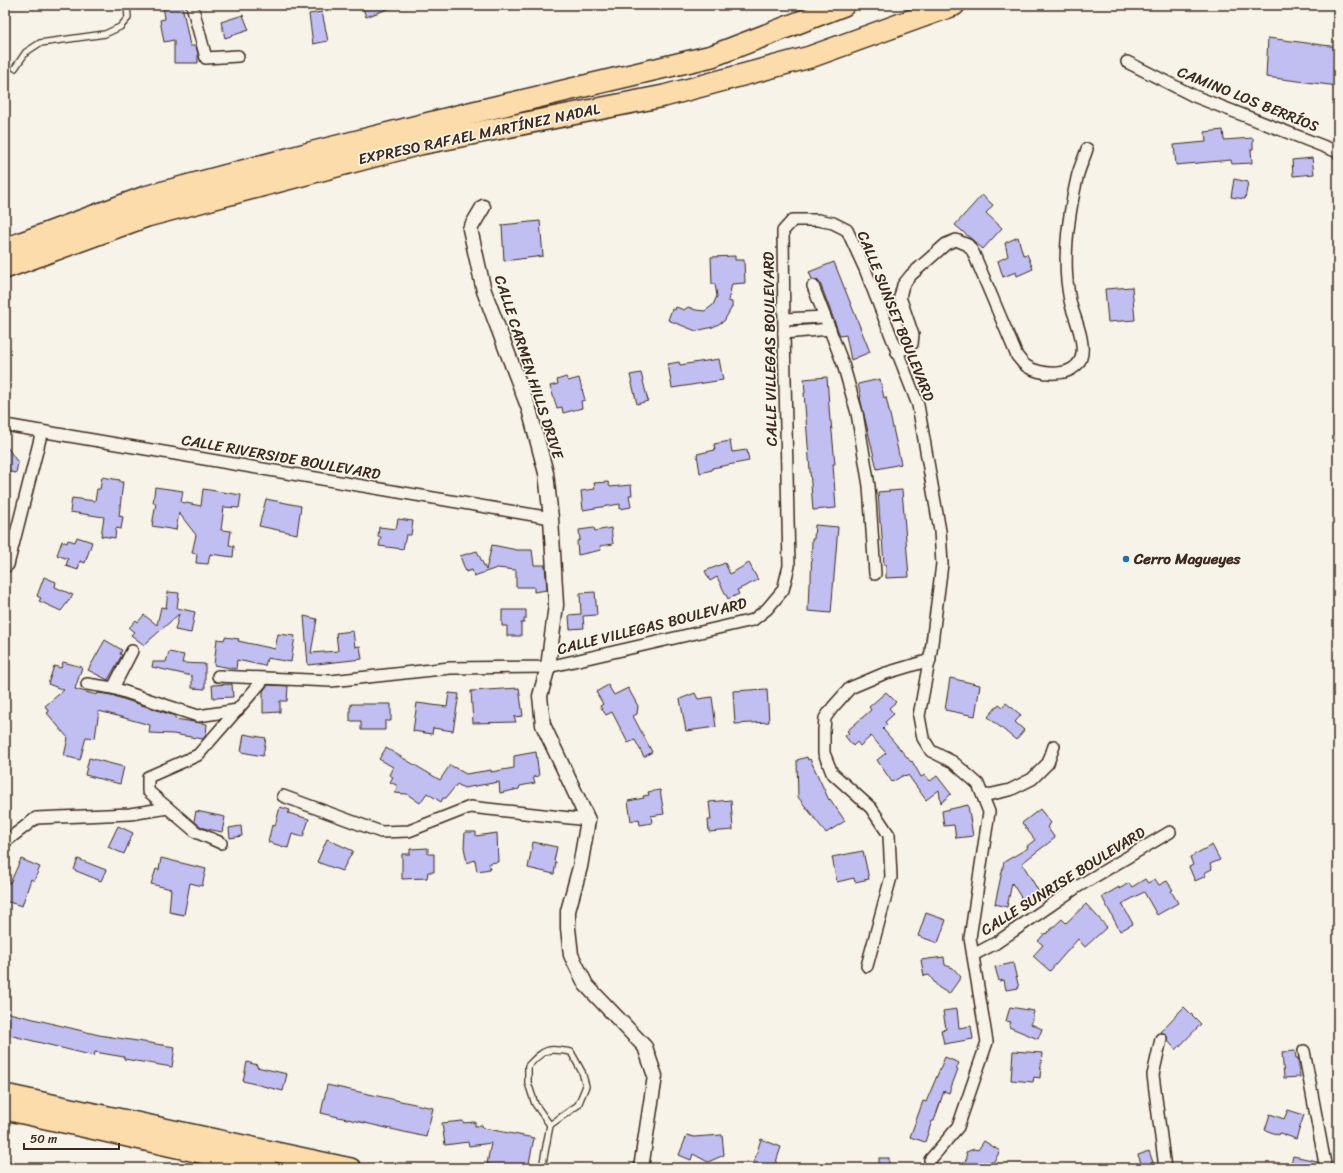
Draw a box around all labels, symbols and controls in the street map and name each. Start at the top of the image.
street label: CAMINO LOS BERRÍOS [1173,59,1323,139]
street label: EXPRESO RAFAEL MARTÍNEZ NADAL [356,96,602,172]
street label: CALLE SUNSET BOULEVARD [850,227,942,405]
street label: CALLE VILLEGAS BOULEVARD [755,252,785,446]
street label: CALLE CARMEN HILLS DRIVE [487,272,572,464]
street label: CALLE RIVERSIDE BOULEVARD [180,427,382,487]
place label: Cerro Magueyes [1133,546,1242,572]
marker: Cerro Magueyes [1121,554,1131,564]
street label: CALLE VILLEGAS BOULEVARD [554,590,750,662]
street label: CALLE SUNRISE BOULEVARD [975,820,1151,942]
scale bar [24,1125,119,1151]
text: 50 m [30,1128,57,1150]

